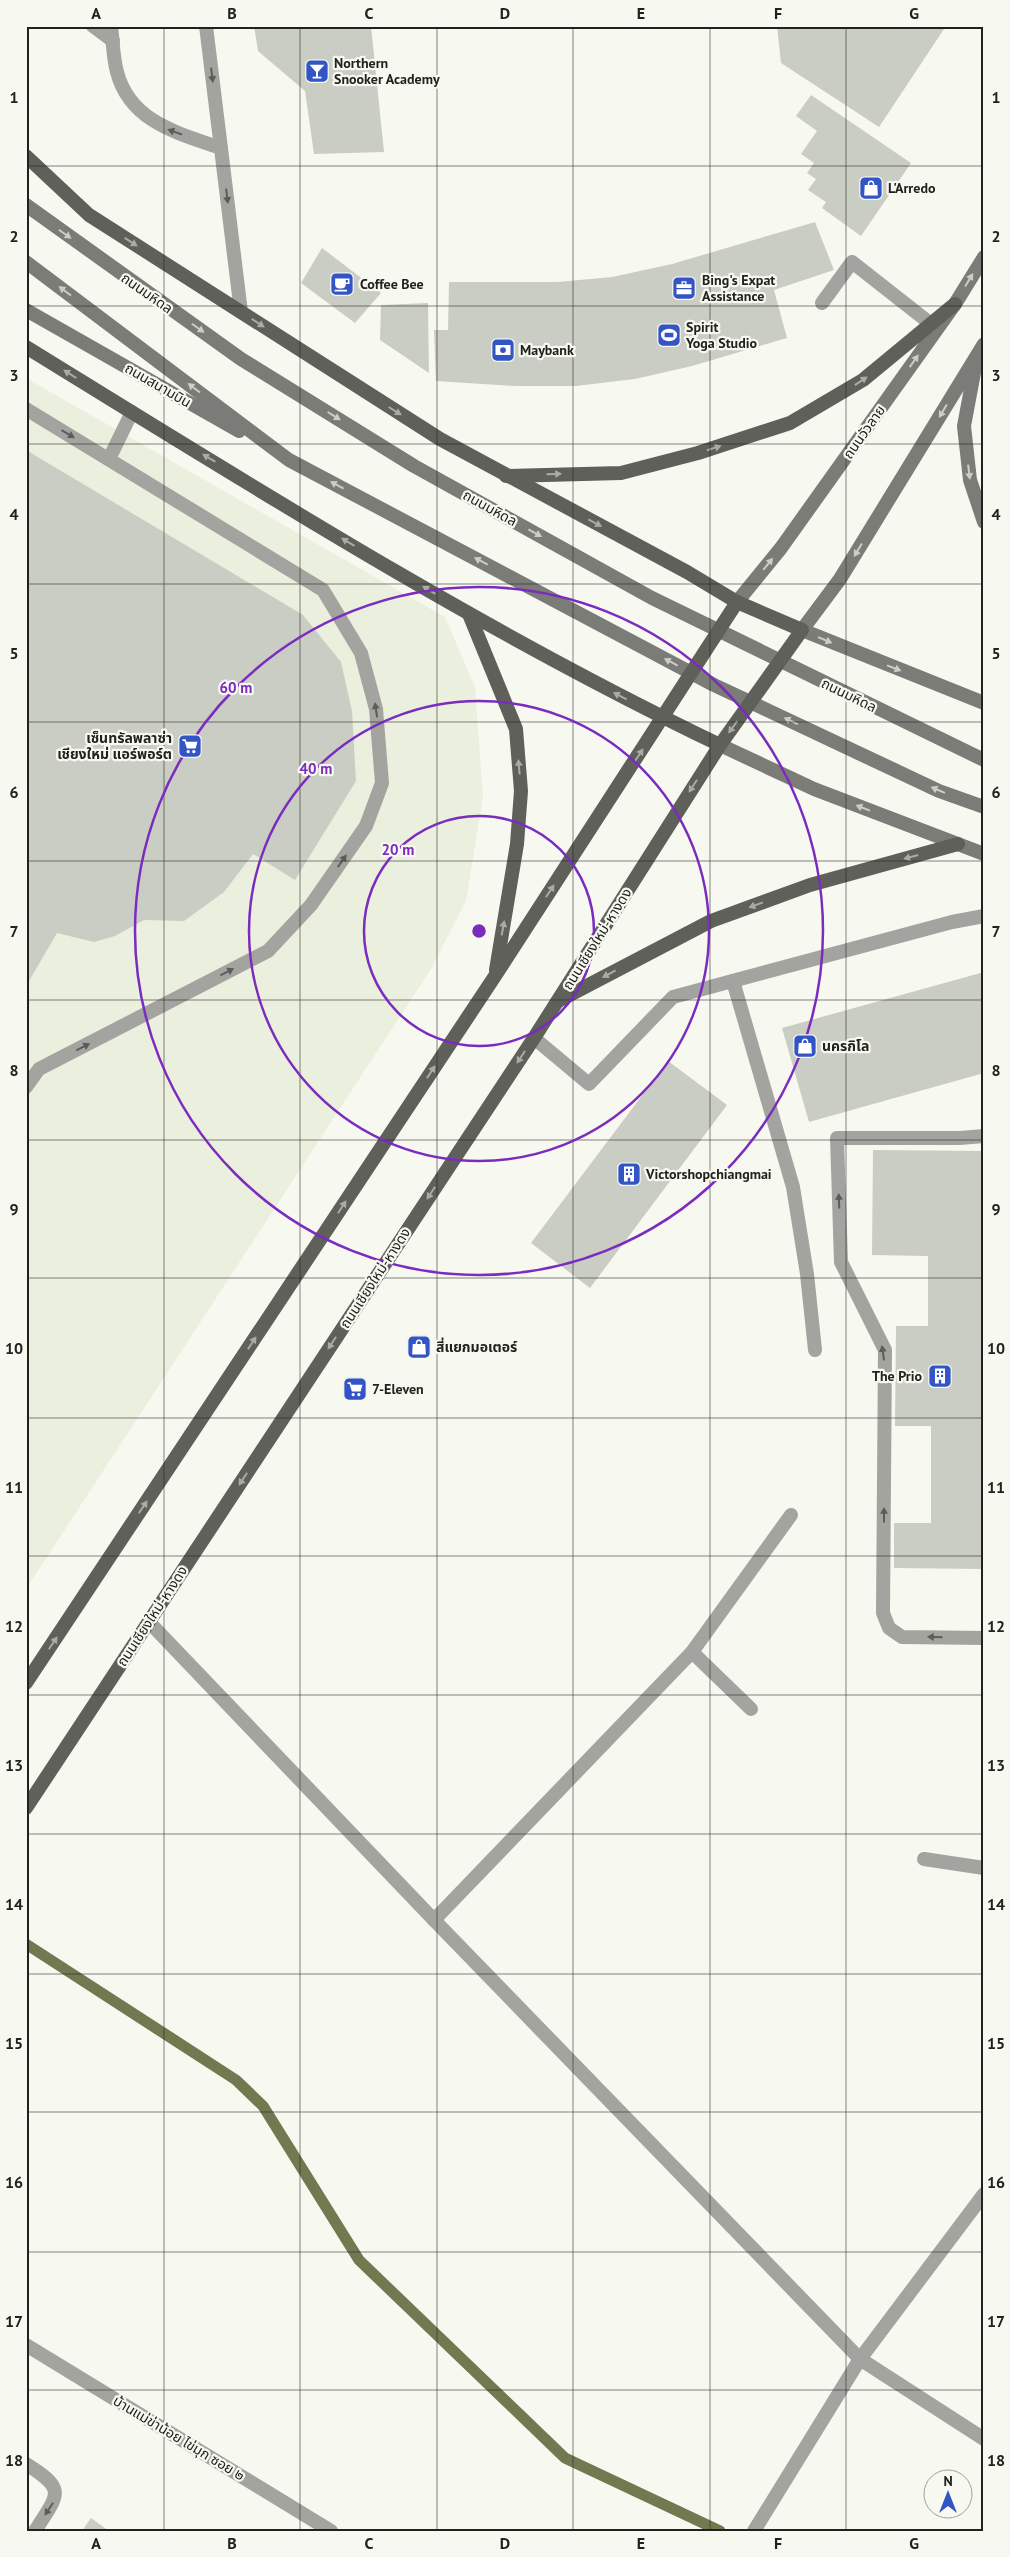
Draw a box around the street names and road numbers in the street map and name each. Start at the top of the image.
street label: ถนนมหิดล [118,269,176,317]
street label: ถนนสนามบิน [122,359,194,411]
street label: ถนนวัวลาย [839,402,889,462]
street label: ถนนมหิดล [460,486,520,530]
street label: ถนนมหิดล [819,674,879,716]
street label: ถนนเชียงใหม่-หางดง [558,885,636,993]
street label: ถนนเชียงใหม่-หางดง [336,1224,414,1332]
street label: ถนนเชียงใหม่-หางดง [113,1562,191,1670]
street label: บ้านแม่ข่าน้อย ไข่มุก ซอย ๒ [110,2392,248,2484]

